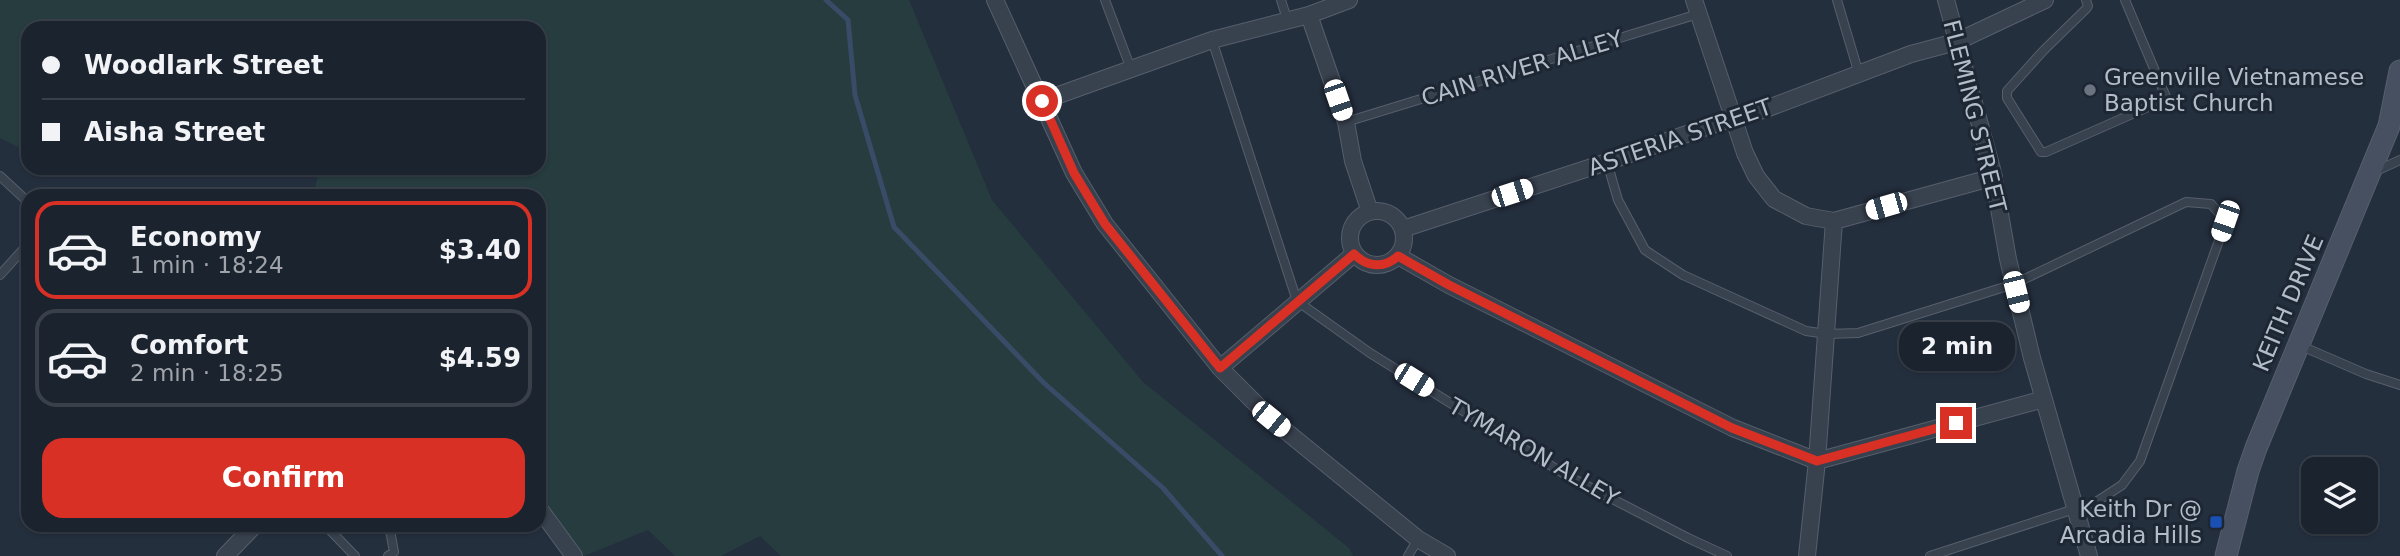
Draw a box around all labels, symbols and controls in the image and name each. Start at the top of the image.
street label: FLEMING STREET [1939,17,2012,216]
street label: CAIN RIVER ALLEY [1418,25,1627,111]
text: Woodlark Street [84,50,323,80]
place label: Greenville Vietnamese Baptist Church [2104,64,2364,116]
car [1322,77,1355,123]
marker: Greenville Vietnamese Baptist Church [2082,82,2098,98]
route start [1026,85,1058,117]
street label: ASTERIA STREET [1585,93,1776,181]
text: Aisha Street [84,117,265,147]
car [1489,177,1536,209]
car [1863,190,1910,222]
car [2209,198,2242,244]
icon: car [46,219,109,282]
text: Economy [130,222,261,252]
street label: KEITH DRIVE [2248,231,2328,375]
text: $3.40 [439,235,521,265]
text: 1 min · 18:24 [130,252,284,278]
car [2001,269,2032,315]
callout: 2 min [1898,322,2014,370]
icon: car [46,327,109,390]
text: Comfort [130,330,248,360]
text: 2 min [1921,333,1993,359]
text: $4.59 [439,343,521,373]
text: 2 min · 18:25 [130,360,284,386]
car [1391,360,1438,400]
street label: TYMARON ALLEY [1443,392,1625,512]
car [1249,398,1294,440]
route end [1940,407,1972,439]
button: Confirm [42,438,525,518]
map controls [2301,457,2378,534]
button: layers [2301,457,2378,534]
place label: Keith Dr @ Arcadia Hills [2060,496,2202,548]
marker: Keith Dr @ Arcadia Hills [2208,514,2224,530]

